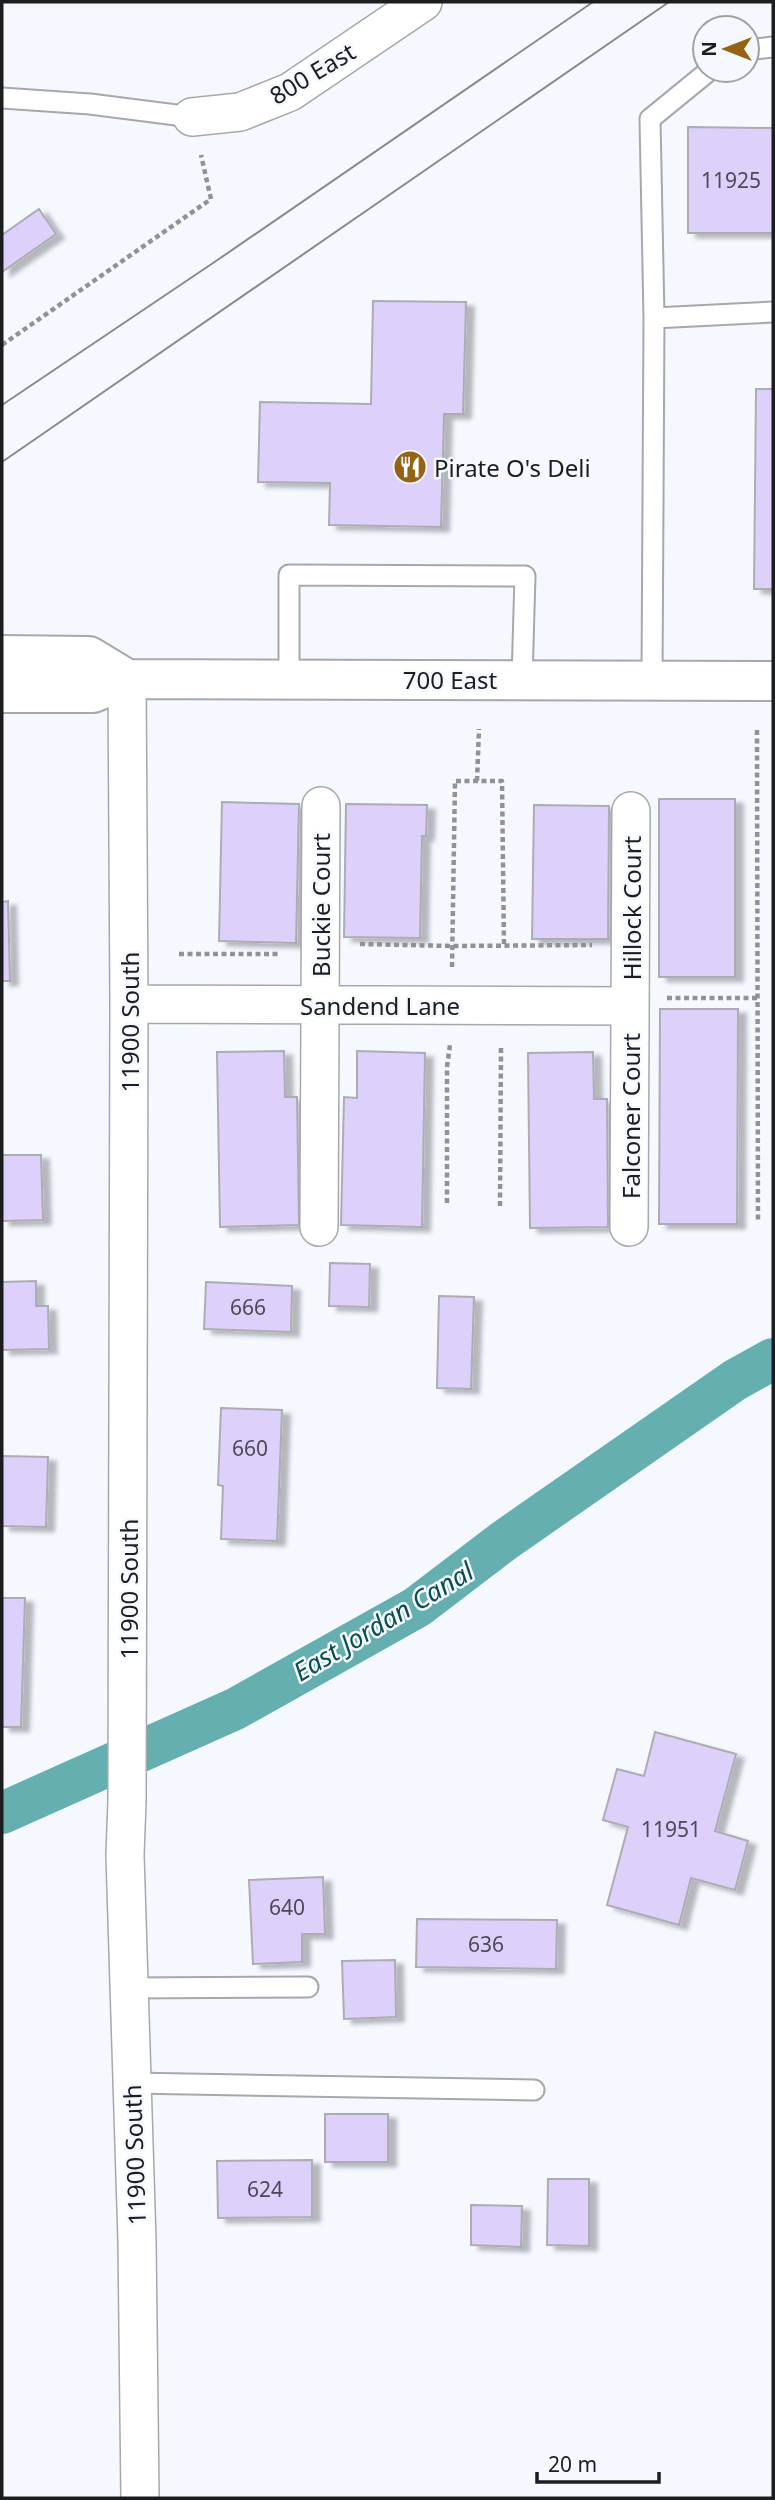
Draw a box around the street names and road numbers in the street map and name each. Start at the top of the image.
street label: 800 East [263,34,361,111]
street label: 700 East [403,663,498,696]
street label: Buckie Court [304,833,337,977]
street label: Hillock Court [615,835,648,980]
street label: 11900 South [113,952,146,1092]
street label: Sandend Lane [300,989,460,1022]
street label: Falconer Court [614,1033,647,1199]
street label: 11900 South [112,1519,145,1659]
street label: 11900 South [115,2084,153,2226]

